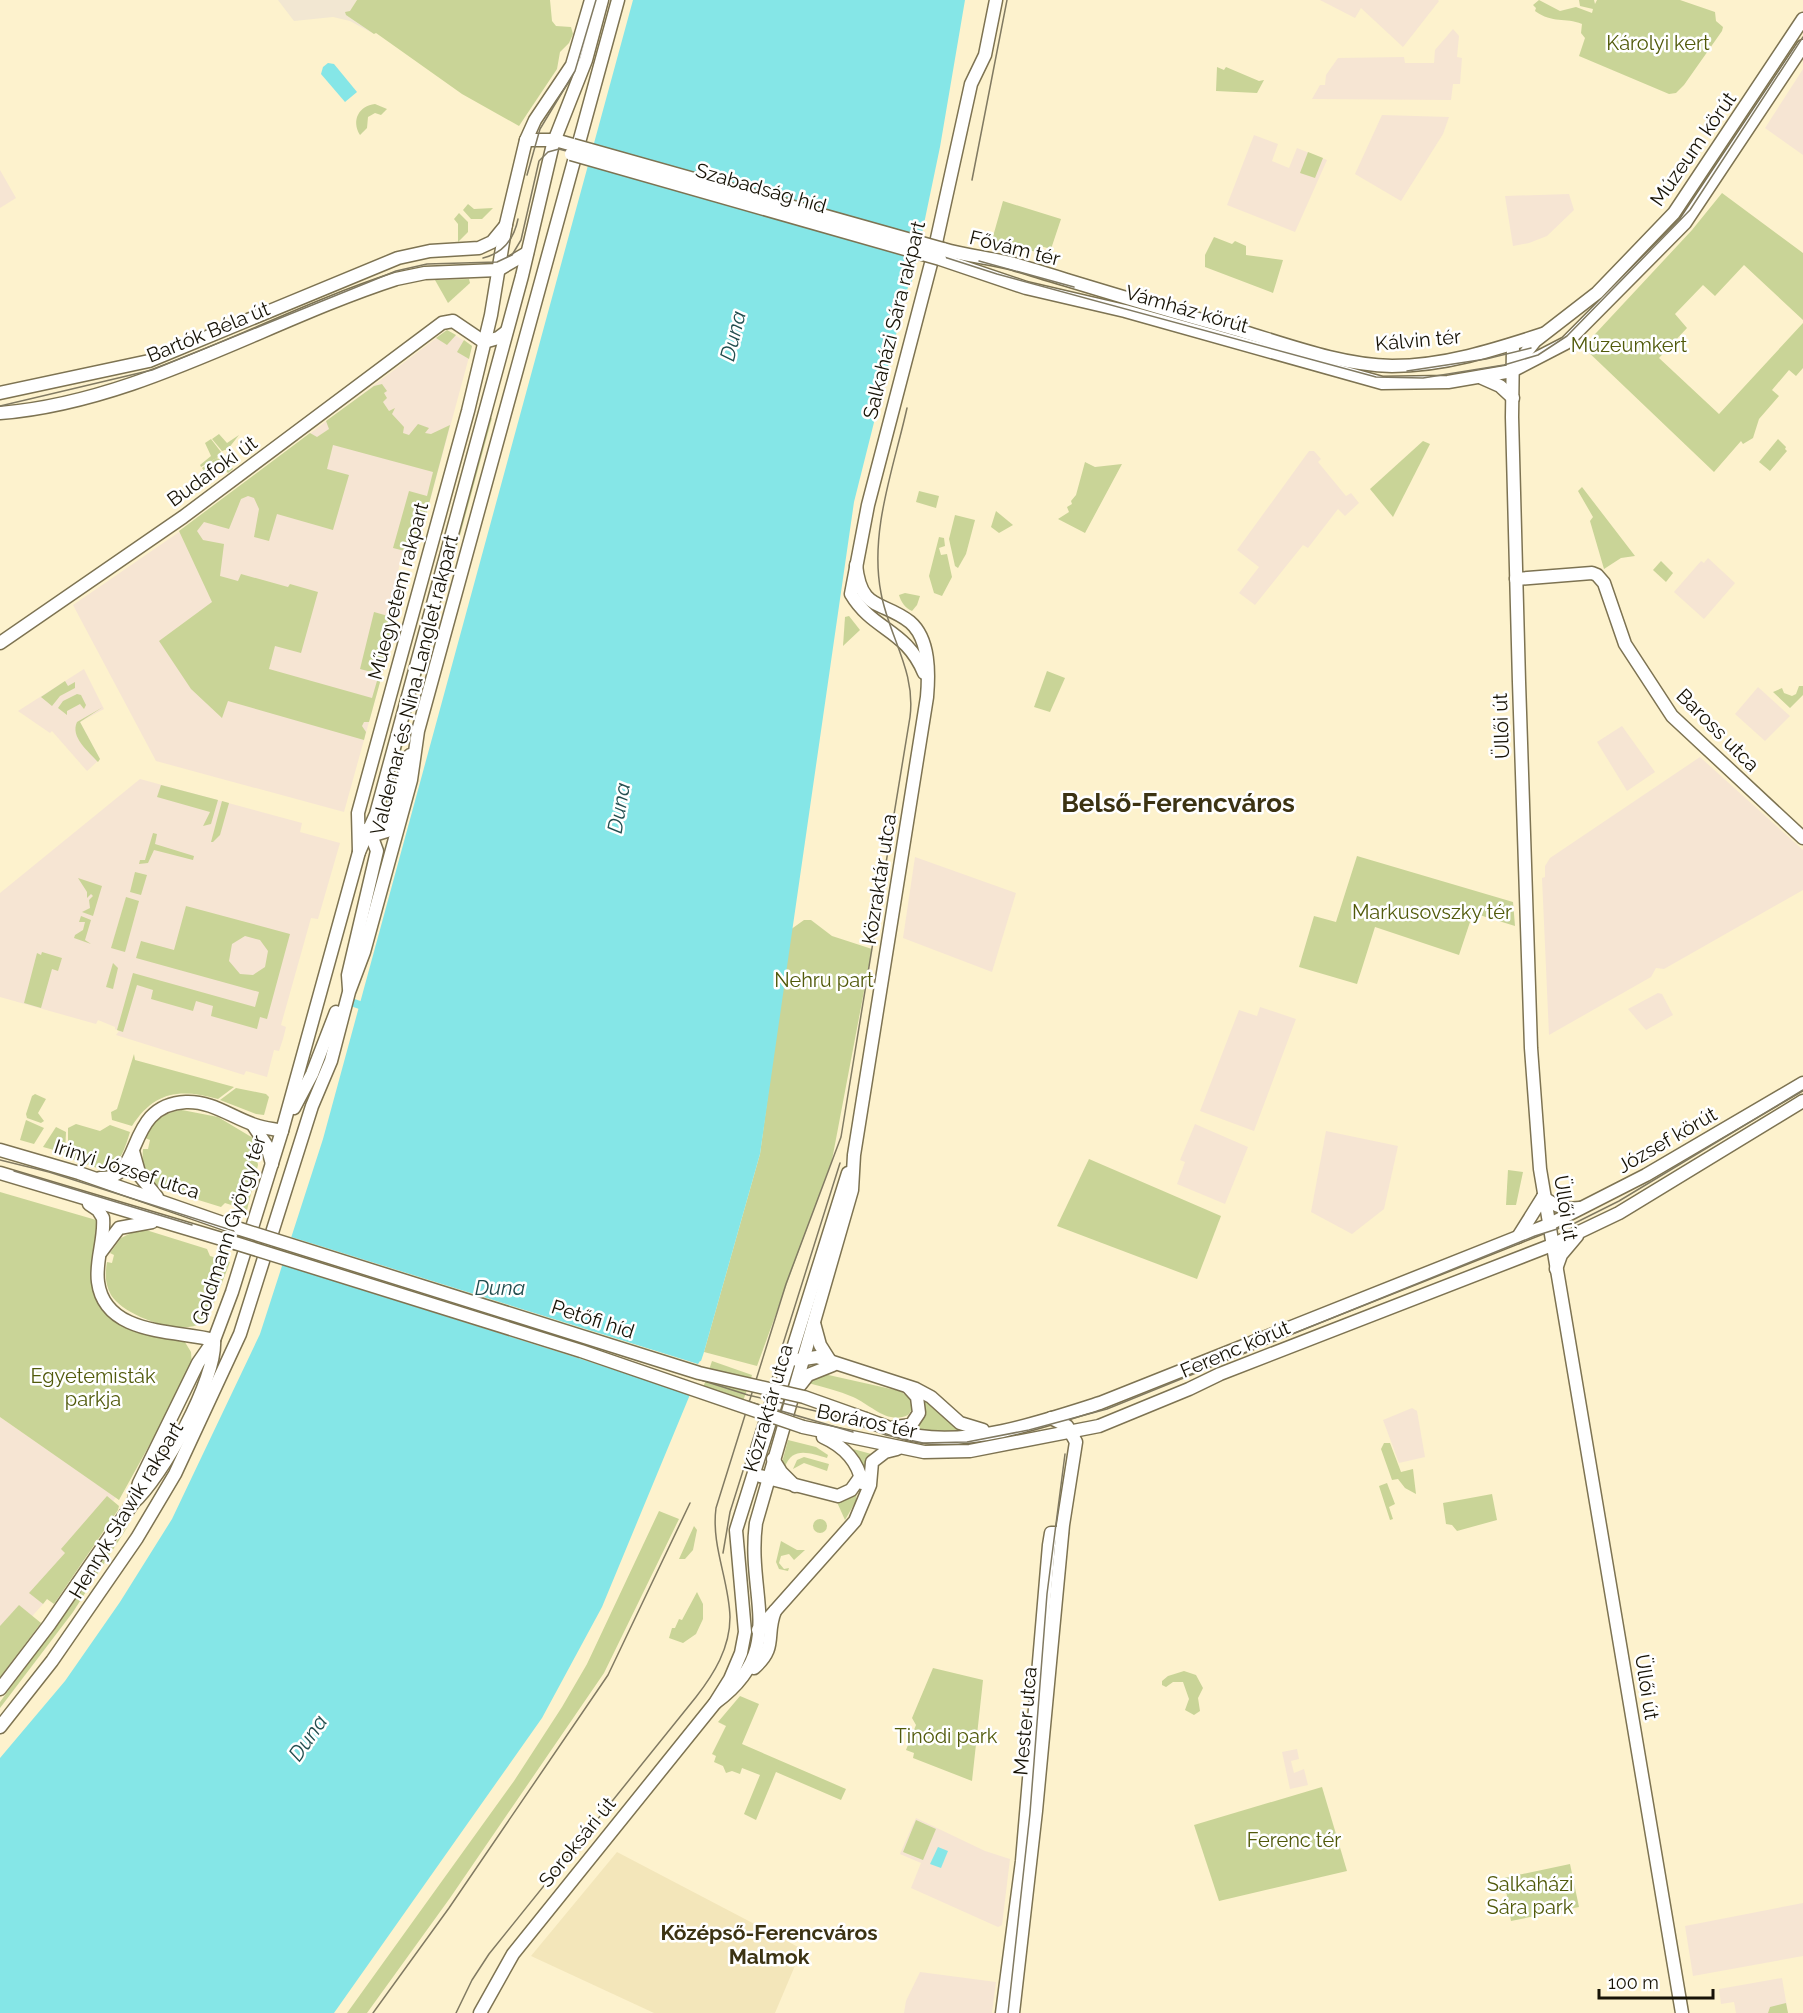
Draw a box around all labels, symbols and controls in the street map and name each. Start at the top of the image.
park label: Károlyi kert [1606,31,1710,55]
street label: Múzeum körút [1645,87,1741,211]
street label: Szabadság híd [693,158,829,218]
street label: Salkaházi Sára rakpart [858,218,930,422]
street label: Fővám tér [967,225,1063,271]
street label: Vámház körút [1123,280,1252,338]
street label: Bartók Béla út [143,296,273,368]
water label: Duna [714,308,751,364]
street label: Kálvin tér [1374,324,1462,356]
park label: Múzeumkert [1571,333,1688,357]
street label: Budafoki út [162,430,262,512]
street label: Műegyetem rakpart [363,499,433,682]
street label: Valdemar és Nina Langlet rakpart [365,532,463,838]
street label: Baross utca [1671,683,1765,777]
street label: Üllői út [1488,692,1514,759]
water label: Duna [602,781,635,835]
district label: Belső-Ferencváros [1061,788,1295,818]
street label: Közraktár utca [857,812,901,946]
park label: Markusovszky tér [1352,900,1512,924]
park label: Nehru part [774,968,874,992]
street label: József körút [1613,1102,1721,1178]
street label: Goldmann György tér [187,1132,271,1328]
street label: Irinyi József utca [51,1134,203,1204]
street label: Üllői út [1549,1174,1583,1243]
water label: Duna [475,1275,525,1300]
street label: Petőfi híd [548,1294,638,1344]
street label: Ferenc körút [1177,1315,1294,1383]
street label: Közraktár utca [738,1341,798,1475]
park label: Egyetemisták parkja [30,1364,156,1411]
street label: Boráros tér [815,1399,919,1443]
street label: Henryk Sławik rakpart [64,1417,188,1603]
street label: Üllői út [1630,1653,1664,1722]
street label: Mester utca [1008,1666,1042,1776]
water label: Duna [283,1710,332,1766]
park label: Tinódi park [895,1724,998,1748]
street label: Soroksári út [533,1792,621,1892]
park label: Ferenc tér [1247,1828,1341,1852]
park label: Salkaházi Sára park [1487,1872,1574,1919]
district label: Középső-Ferencváros Malmok [660,1920,878,1969]
scale bar [1599,1962,1713,2000]
text: 100 m [1608,1972,1659,1993]

